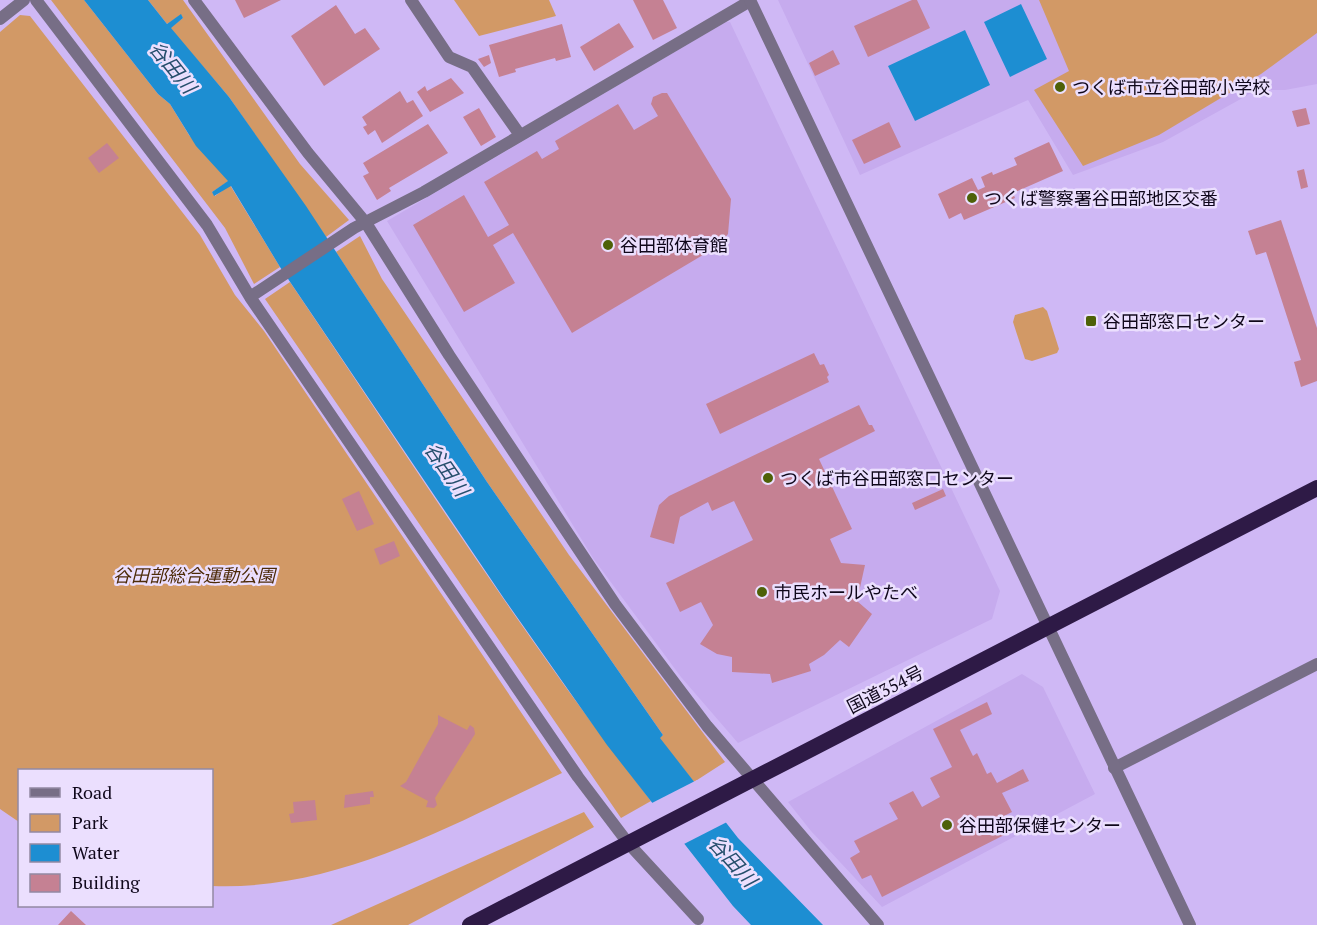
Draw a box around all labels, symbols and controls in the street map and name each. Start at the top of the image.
water label: 谷田川 [144,35,204,100]
place label: つくば市立谷田部小学校 [1072,75,1270,99]
marker: つくば市立谷田部小学校 [1053,80,1067,94]
place label: つくば警察署谷田部地区交番 [984,186,1218,210]
marker: つくば警察署谷田部地区交番 [965,191,979,205]
place label: 谷田部体育館 [620,233,728,257]
marker: 谷田部体育館 [601,238,615,252]
place label: 谷田部窓口センター [1103,309,1265,333]
marker: 谷田部窓口センター [1084,314,1098,328]
water label: 谷田川 [419,437,476,503]
place label: つくば市谷田部窓口センター [780,466,1014,490]
marker: つくば市谷田部窓口センター [761,471,775,485]
park label: 谷田部総合運動公園 [113,563,278,587]
place label: 市民ホールやたべ [774,580,918,604]
marker: 市民ホールやたべ [755,585,769,599]
street label: 国道354号 [843,660,927,718]
legend [18,769,213,907]
text: Road [72,780,112,804]
text: Park [72,810,109,834]
place label: 谷田部保健センター [959,813,1121,837]
marker: 谷田部保健センター [940,818,954,832]
water label: 谷田川 [703,830,764,894]
text: Water [72,840,119,864]
text: Building [72,870,140,894]

